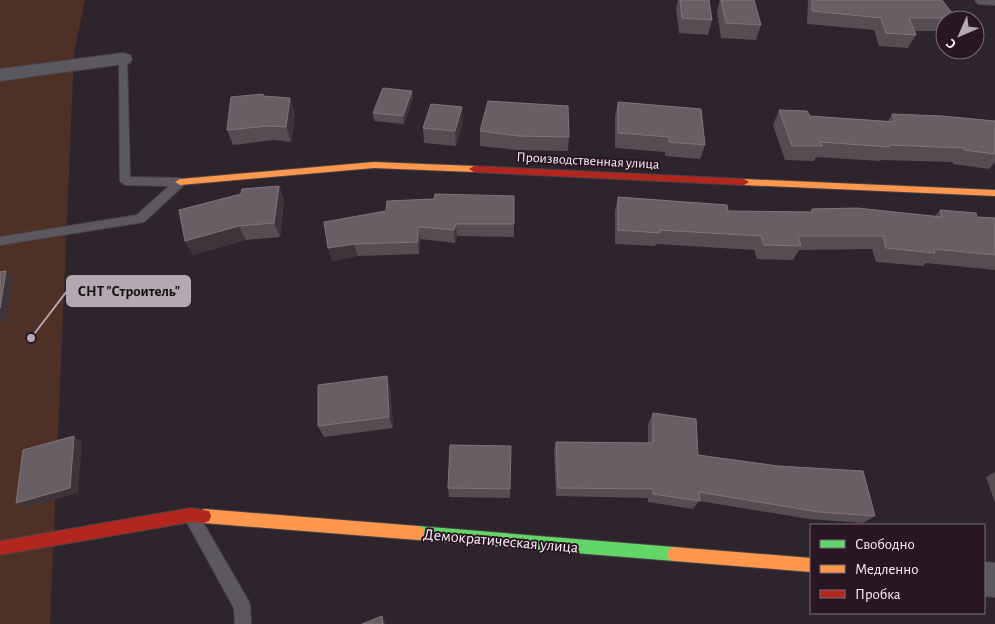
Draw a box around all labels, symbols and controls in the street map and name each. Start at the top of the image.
north arrow [935,10,985,60]
text: С [944,36,959,51]
street label: Производственная улица [516,150,660,172]
callout: СНТ "Строитель" [67,276,190,306]
text: СНТ "Строитель" [78,284,180,299]
legend [810,524,985,614]
street label: Демократическая улица [423,526,579,557]
text: Свободно [855,537,915,552]
text: Медленно [855,562,919,577]
text: Пробка [855,587,901,602]

